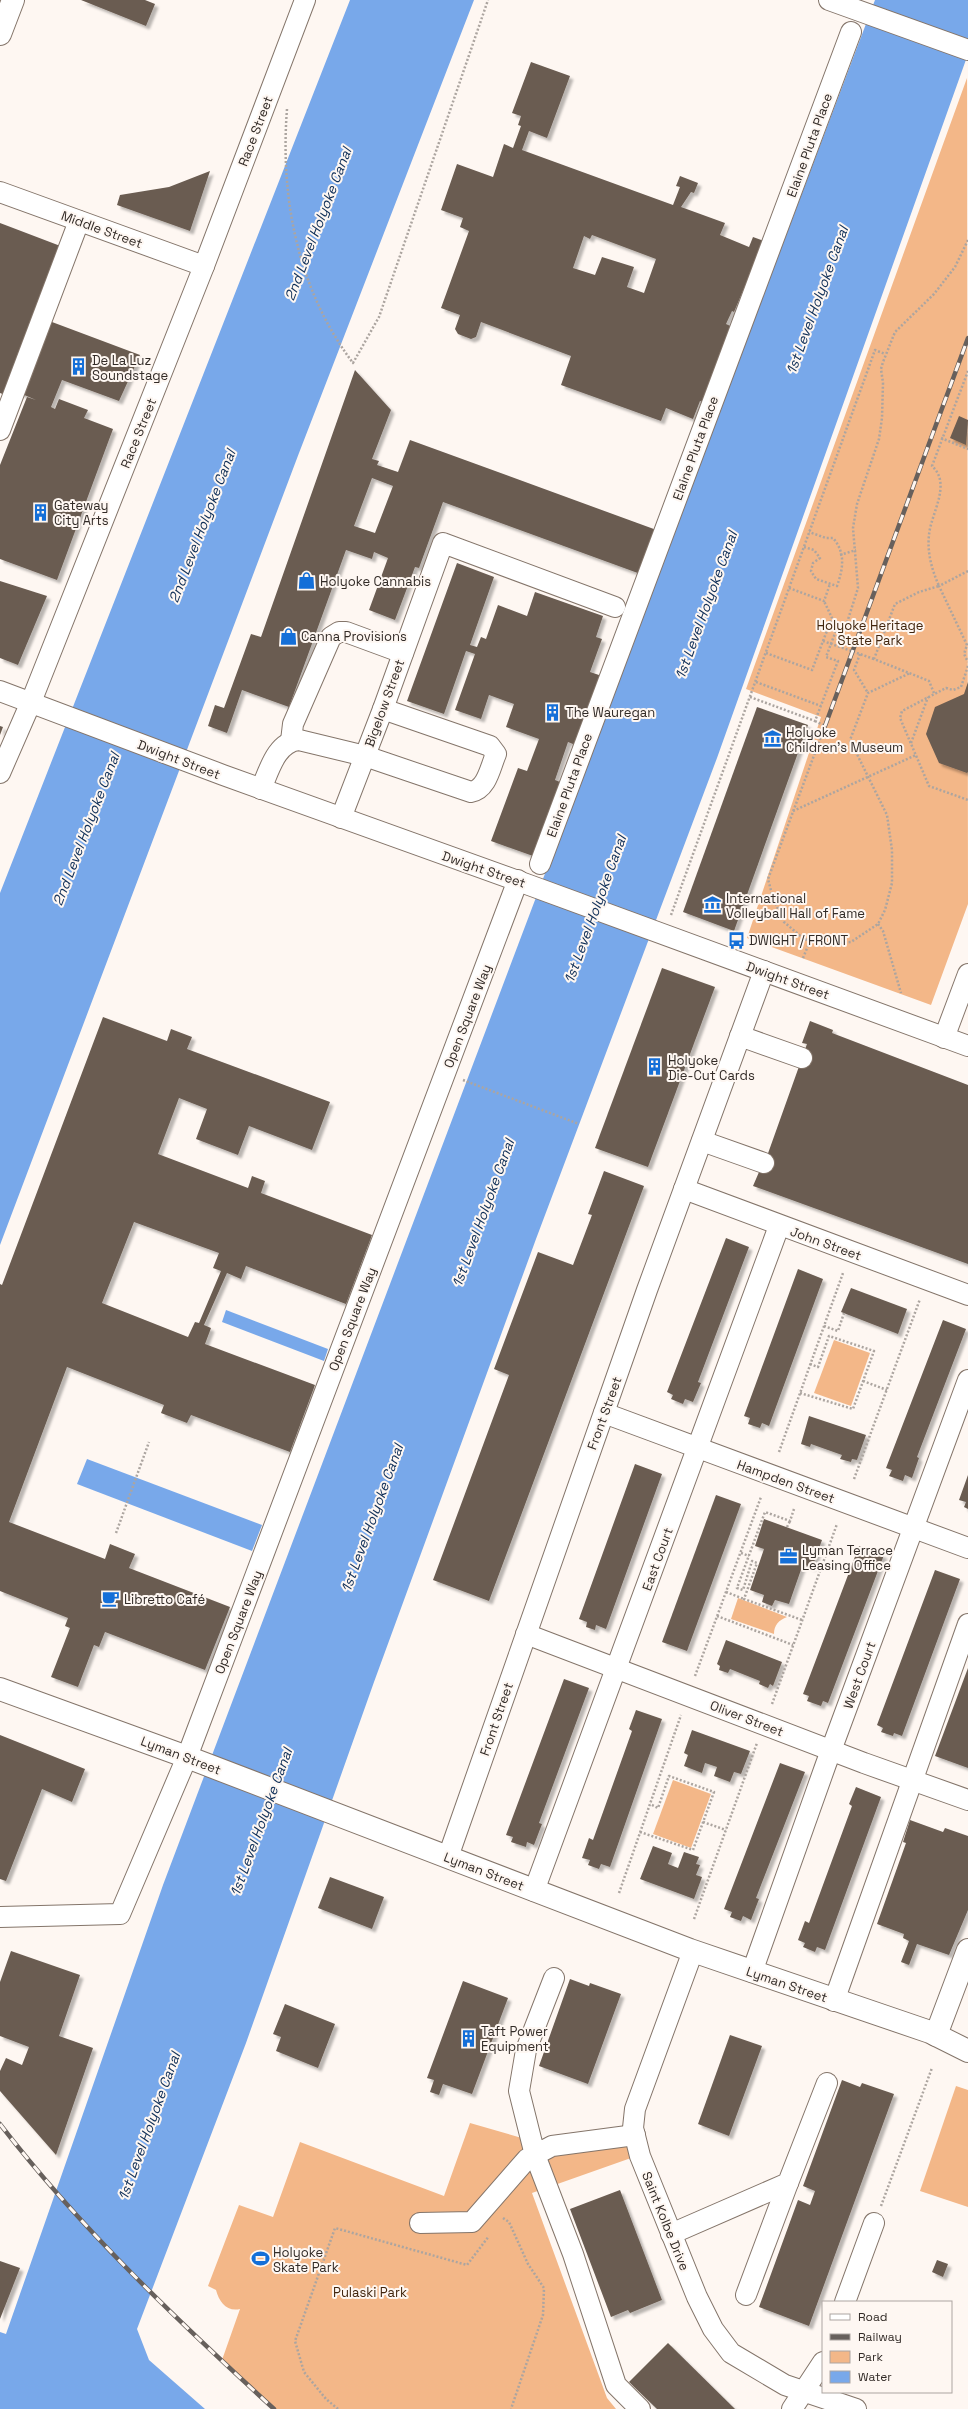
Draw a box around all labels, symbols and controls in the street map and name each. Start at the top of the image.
street label: Elaine Pluta Place [783,91,836,200]
street label: Race Street [234,94,277,169]
water label: 2nd Level Holyoke Canal [280,143,356,303]
street label: Middle Street [59,207,145,252]
water label: 1st Level Holyoke Canal [782,222,853,376]
place label: De La Luz Soundstage [92,352,168,384]
building icon: De La Luz Soundstage [69,357,89,377]
street label: Elaine Pluta Place [669,394,722,503]
street label: Race Street [117,396,160,471]
water label: 2nd Level Holyoke Canal [164,445,240,605]
place label: Gateway City Arts [54,497,109,529]
building icon: Gateway City Arts [31,502,51,522]
water label: 1st Level Holyoke Canal [671,527,742,681]
shop icon: Holyoke Cannabis [297,571,317,591]
place label: Holyoke Cannabis [320,573,431,590]
park label: Holyoke Heritage State Park [816,617,924,649]
shop icon: Canna Provisions [278,626,298,646]
place label: Canna Provisions [301,628,407,645]
street label: Bigelow Street [361,657,408,749]
building icon: The Wauregan [543,702,563,722]
place label: The Wauregan [566,704,655,721]
place label: Holyoke Children's Museum [786,724,903,756]
museum icon: Holyoke Children's Museum [763,729,783,749]
street label: Elaine Pluta Place [543,731,596,840]
street label: Dwight Street [135,736,223,783]
water label: 2nd Level Holyoke Canal [48,748,124,908]
water label: 1st Level Holyoke Canal [560,831,631,985]
street label: Dwight Street [440,847,528,892]
place label: International Volleyball Hall of Fame [726,890,865,922]
museum icon: International Volleyball Hall of Fame [703,895,723,915]
bus stop icon: DWIGHT / FRONT [726,930,746,950]
place label: DWIGHT / FRONT [749,932,849,949]
street label: Dwight Street [744,958,832,1003]
street label: Open Square Way [440,962,495,1071]
place label: Holyoke Die-Cut Cards [668,1052,755,1084]
building icon: Holyoke Die-Cut Cards [645,1057,665,1077]
water label: 1st Level Holyoke Canal [448,1135,519,1289]
street label: John Street [788,1223,864,1264]
street label: Open Square Way [325,1265,380,1374]
street label: Front Street [583,1374,626,1452]
water label: 1st Level Holyoke Canal [337,1440,408,1594]
street label: Hampden Street [735,1456,837,1507]
street label: East Court [638,1525,677,1593]
place label: Lyman Terrace Leasing Office [802,1542,893,1574]
office icon: Lyman Terrace Leasing Office [779,1547,799,1567]
street label: Open Square Way [211,1568,266,1677]
cafe icon: Libretto Café [101,1589,121,1609]
place label: Libretto Café [124,1591,205,1608]
street label: West Court [839,1639,879,1711]
street label: Front Street [476,1680,517,1758]
street label: Oliver Street [708,1697,786,1740]
street label: Lyman Street [138,1732,223,1779]
water label: 1st Level Holyoke Canal [226,1744,297,1898]
street label: Lyman Street [441,1848,526,1895]
street label: Lyman Street [744,1963,830,2006]
place label: Taft Power Equipment [481,2023,549,2055]
building icon: Taft Power Equipment [458,2028,478,2048]
water label: 1st Level Holyoke Canal [114,2048,185,2202]
street label: Saint Kolbe Drive [638,2169,693,2273]
place label: Holyoke Skate Park [273,2244,339,2276]
sports icon: Holyoke Skate Park [250,2249,270,2269]
park label: Pulaski Park [333,2284,407,2301]
legend [822,2301,952,2393]
text: Road [858,2309,887,2325]
text: Railway [858,2329,902,2345]
text: Park [858,2349,883,2365]
text: Water [858,2369,892,2385]

